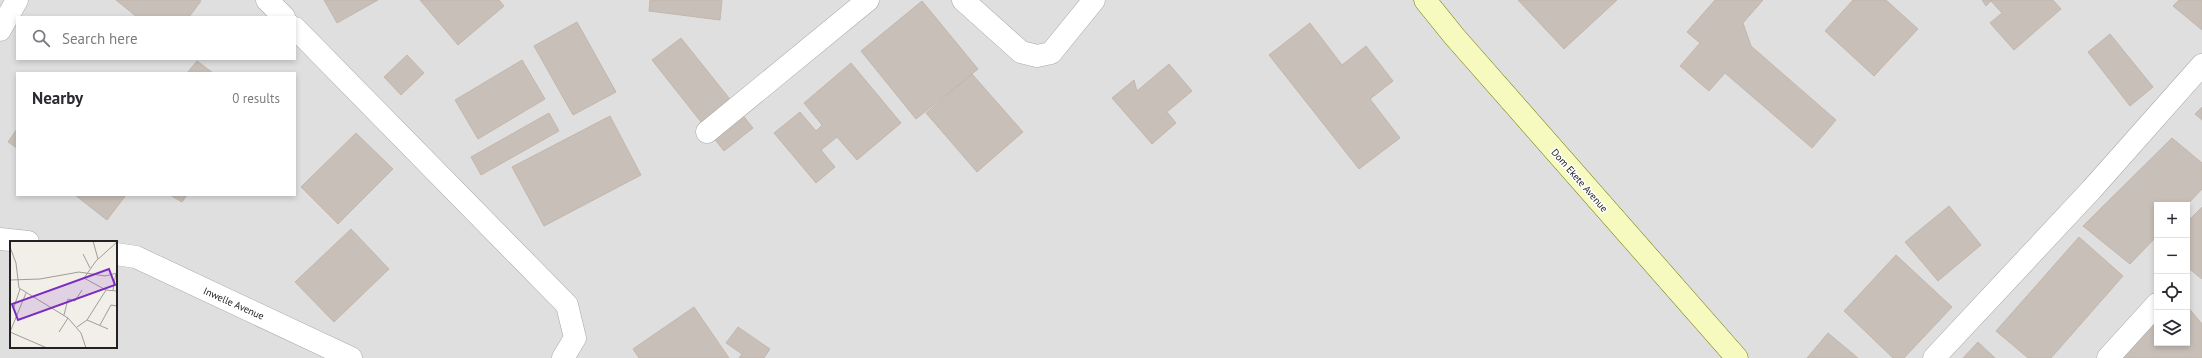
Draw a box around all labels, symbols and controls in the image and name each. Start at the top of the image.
search box [16,16,296,60]
icon: search [30,27,52,49]
text: Search here [62,29,138,48]
text: Nearby [32,87,83,109]
text: 0 results [232,90,280,107]
street label: Dom Ekete Avenue [1549,146,1611,215]
map controls [2154,202,2190,346]
button: + [2154,202,2190,238]
button: − [2154,238,2190,274]
inset map [10,241,117,348]
button: locate [2154,274,2190,310]
street label: Inwelle Avenue [201,284,266,323]
button: layers [2154,310,2190,346]

